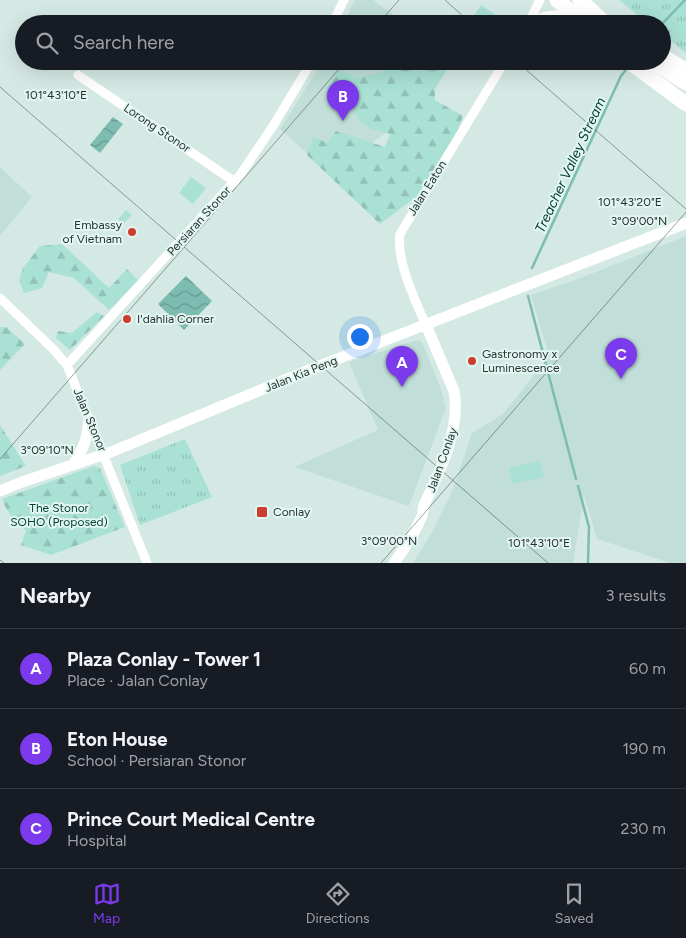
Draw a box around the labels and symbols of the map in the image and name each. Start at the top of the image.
pin: B [327,80,359,121]
text: 101°43'10"E [25,88,87,102]
water label: Treacher Valley Stream [532,95,609,236]
street label: Lorong Stonor [121,101,193,155]
street label: Jalan Eaton [405,158,450,218]
street label: Persiaran Stonor [164,183,234,259]
text: 101°43'20"E [598,195,662,209]
text: 3°09'00"N [611,214,667,228]
place label: Embassy of Vietnam [62,218,123,246]
marker: Embassy of Vietnam [126,226,138,238]
place label: I'dahlia Corner [137,312,214,326]
marker: I'dahlia Corner [121,313,133,325]
your location [347,324,373,350]
pin: C [605,338,637,379]
pin: A [386,346,418,387]
place label: Gastronomy x Luminescence [482,347,560,375]
street label: Jalan Kia Peng [263,353,339,395]
marker: Gastronomy x Luminescence [466,355,478,367]
street label: Jalan Stonor [70,386,110,454]
street label: Jalan Conlay [424,425,460,494]
text: 3°09'10"N [20,443,74,457]
park label: The Stonor SOHO (Proposed) [10,501,108,529]
marker: Conlay [255,505,269,519]
place label: Conlay [273,505,311,519]
text: 3°09'00"N [361,534,417,548]
text: 101°43'10"E [508,536,570,550]

